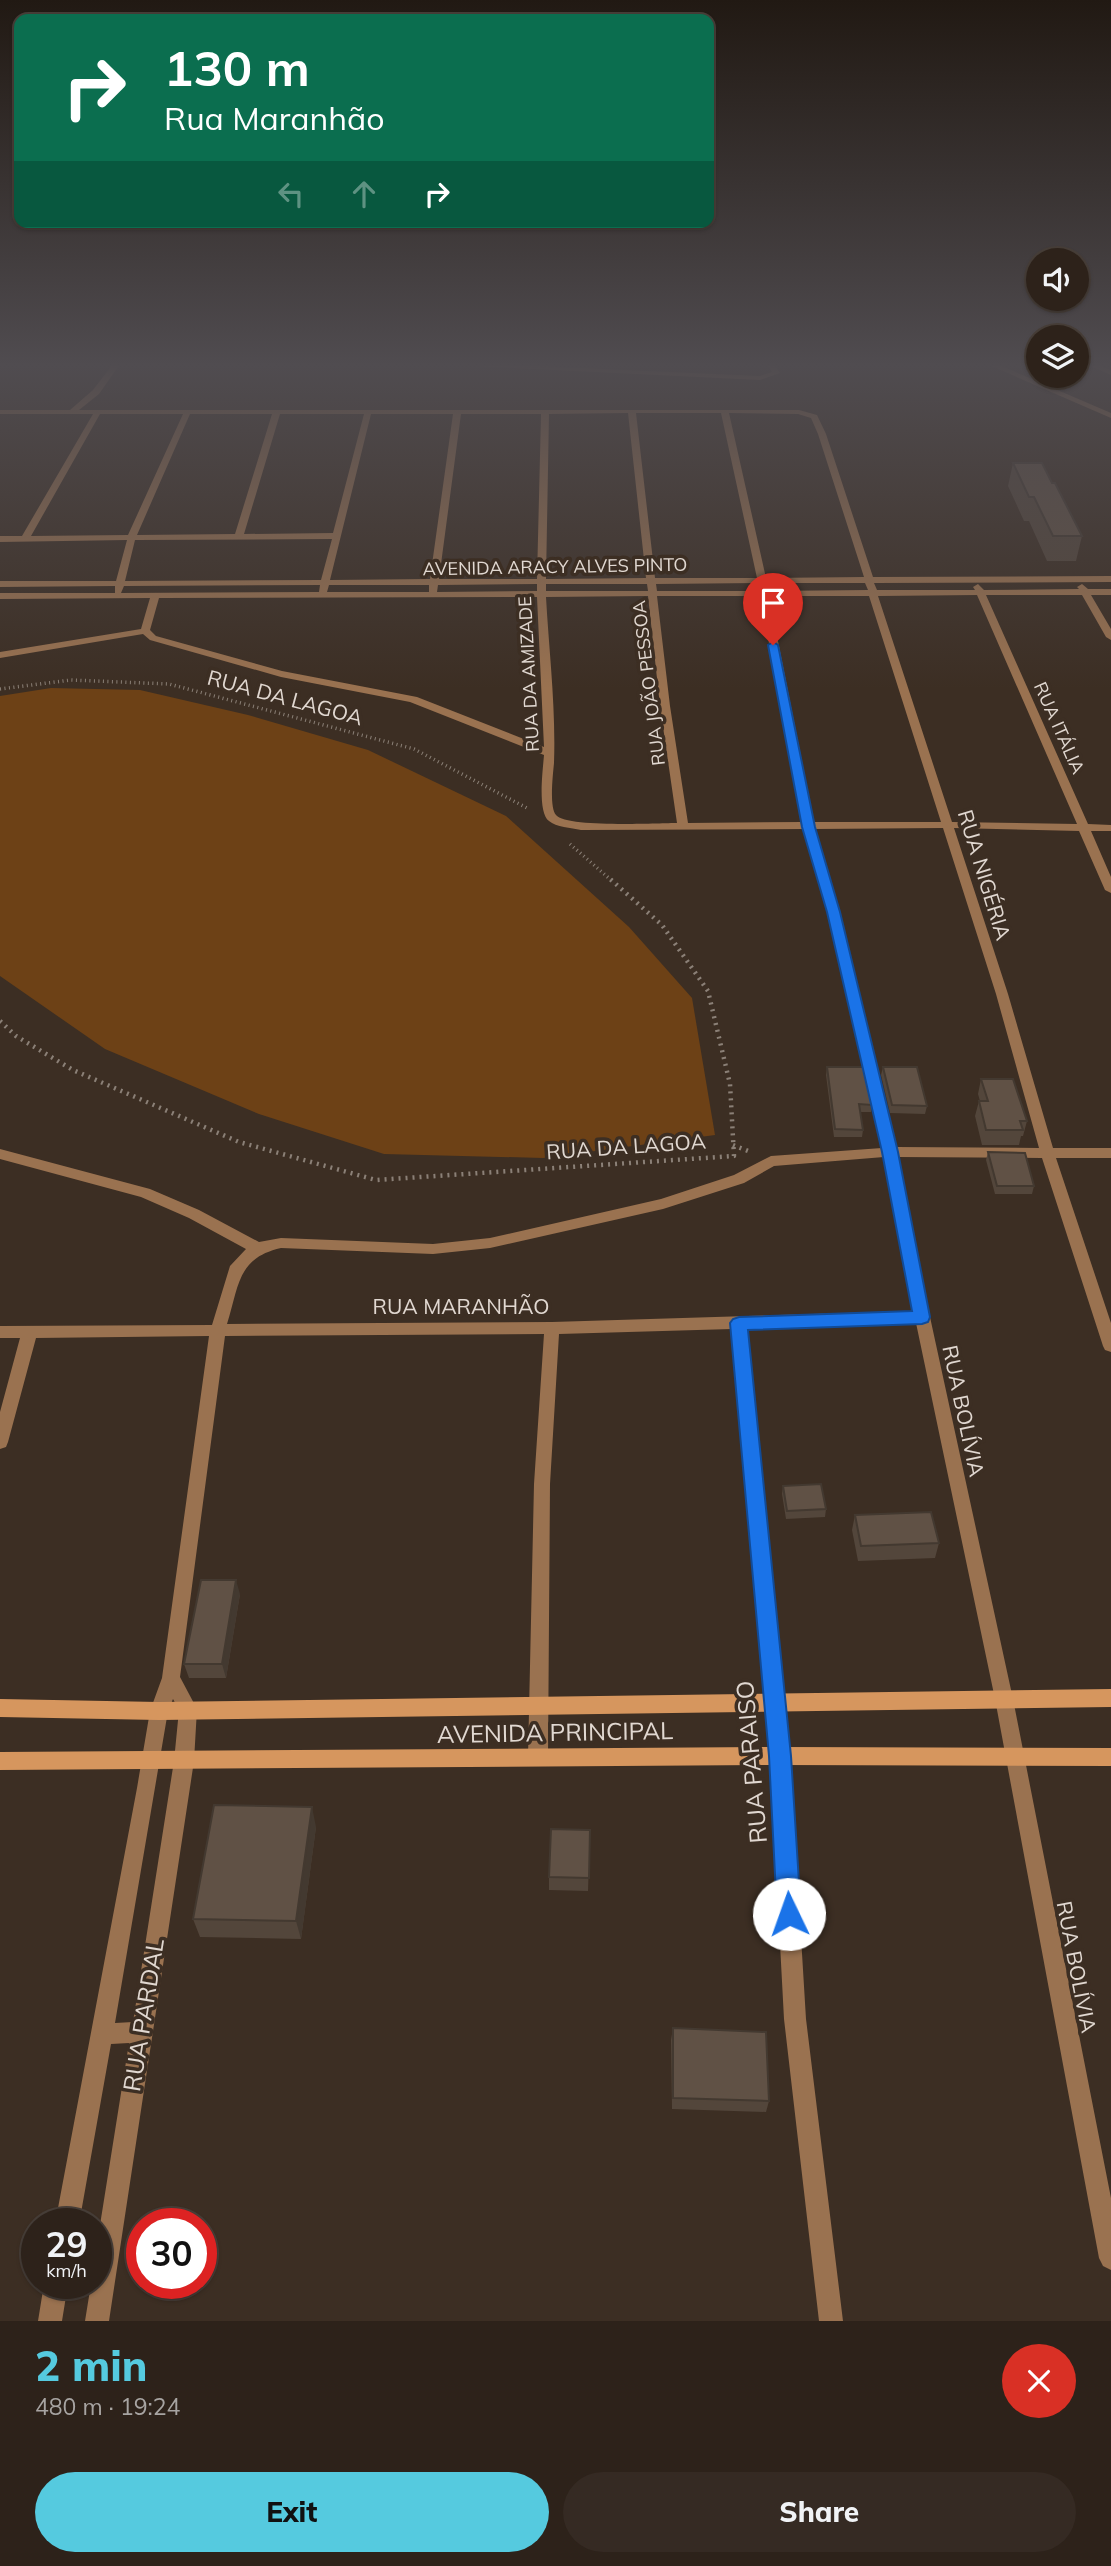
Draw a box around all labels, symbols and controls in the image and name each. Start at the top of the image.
text: 130 m [164,37,310,98]
icon: right [49,42,140,133]
text: Rua Maranhão [164,98,384,138]
icon: left [272,175,310,213]
icon: ahead [345,175,383,213]
icon: right [418,175,456,213]
map controls [1026,248,1089,388]
button: sound [1026,248,1089,311]
button: layers [1026,325,1089,388]
street label: AVENIDA ARACY ALVES PINTO [422,553,688,580]
pin [743,573,803,645]
icon: arrive [754,584,792,622]
street label: RUA DA AMIZADE [513,596,544,752]
street label: RUA JOÃO PESSOA [627,599,670,767]
street label: RUA DA LAGOA [205,664,366,730]
street label: RUA ITÁLIA [1029,678,1090,777]
street label: RUA NIGÉRIA [953,806,1017,944]
street label: RUA DA LAGOA [545,1127,707,1165]
street label: RUA MARANHÃO [372,1293,550,1319]
street label: RUA BOLÍVIA [937,1343,991,1479]
street label: RUA PARAISO [729,1680,773,1845]
street label: AVENIDA PRINCIPAL [436,1715,673,1749]
position arrow [752,1877,826,1951]
street label: RUA BOLÍVIA [1051,1899,1103,2035]
street label: RUA PARDAL [116,1936,170,2093]
speed limit sign: 30 [126,2208,217,2299]
text: 29 [45,2222,88,2266]
text: km/h [46,2259,87,2282]
text: 2 min [35,2339,148,2392]
button: close [1002,2344,1076,2418]
text: 480 m · 19:24 [35,2392,180,2421]
button: Exit [35,2472,549,2552]
button: Share [563,2472,1076,2552]

